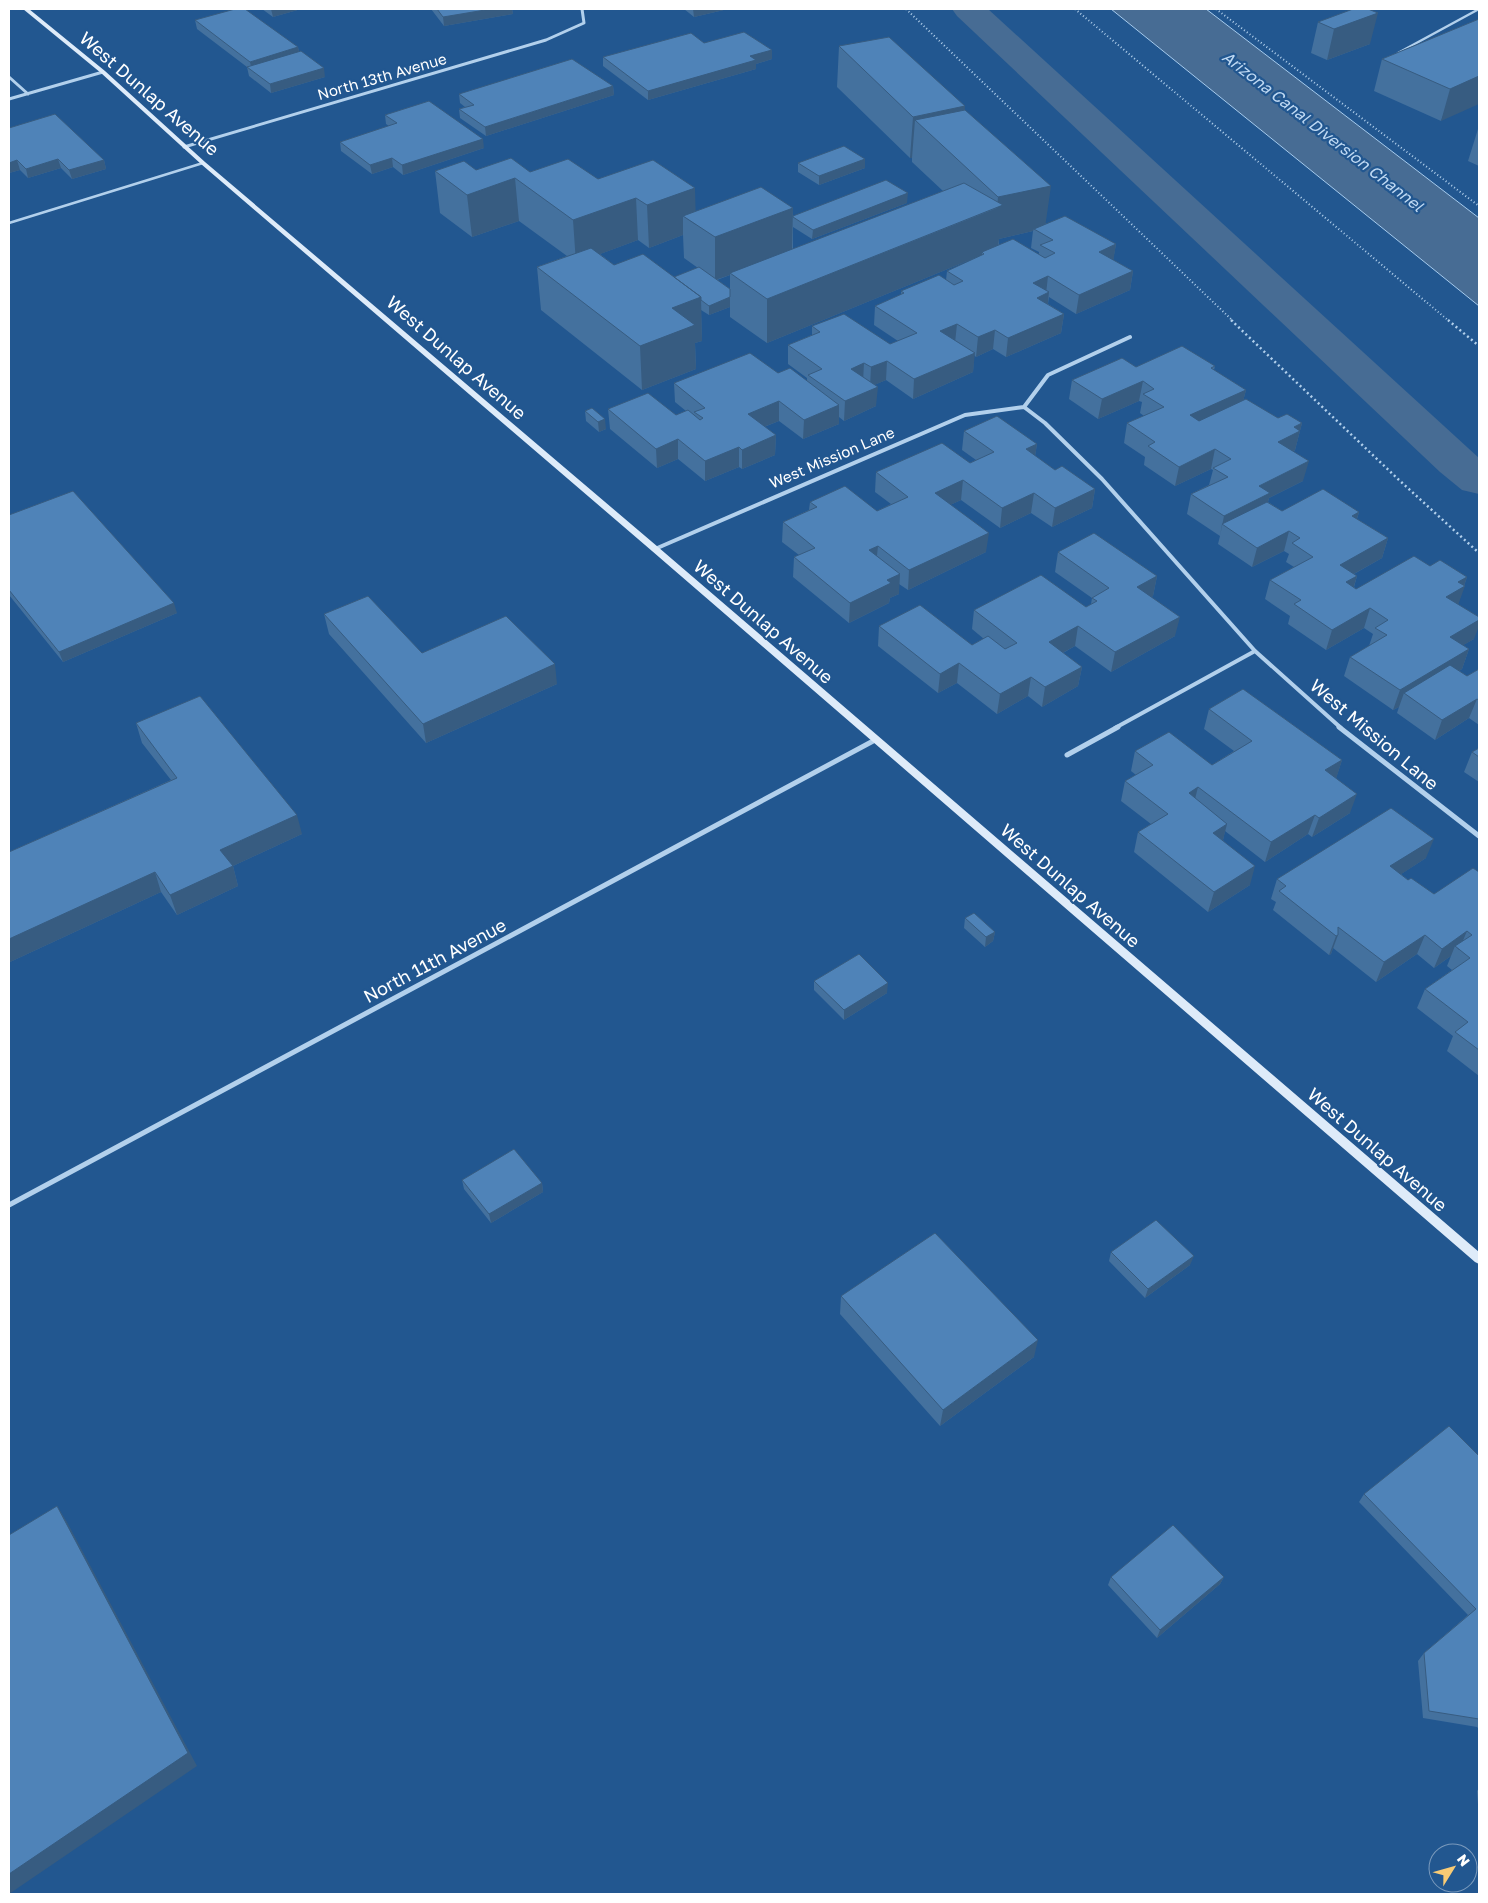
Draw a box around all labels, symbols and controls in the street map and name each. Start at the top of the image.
street label: West Dunlap Avenue [75,27,224,160]
water label: Arizona Canal Diversion Channel [1219,46,1428,216]
street label: North 13th Avenue [315,49,449,103]
street label: West Dunlap Avenue [382,291,531,424]
street label: West Mission Lane [766,422,897,492]
street label: West Dunlap Avenue [689,555,838,688]
street label: West Mission Lane [1306,674,1443,794]
street label: West Dunlap Avenue [996,819,1145,952]
street label: North 11th Avenue [359,913,510,1007]
street label: West Dunlap Avenue [1303,1083,1452,1216]
north arrow [1428,1843,1478,1893]
text: N [1454,1851,1474,1869]

